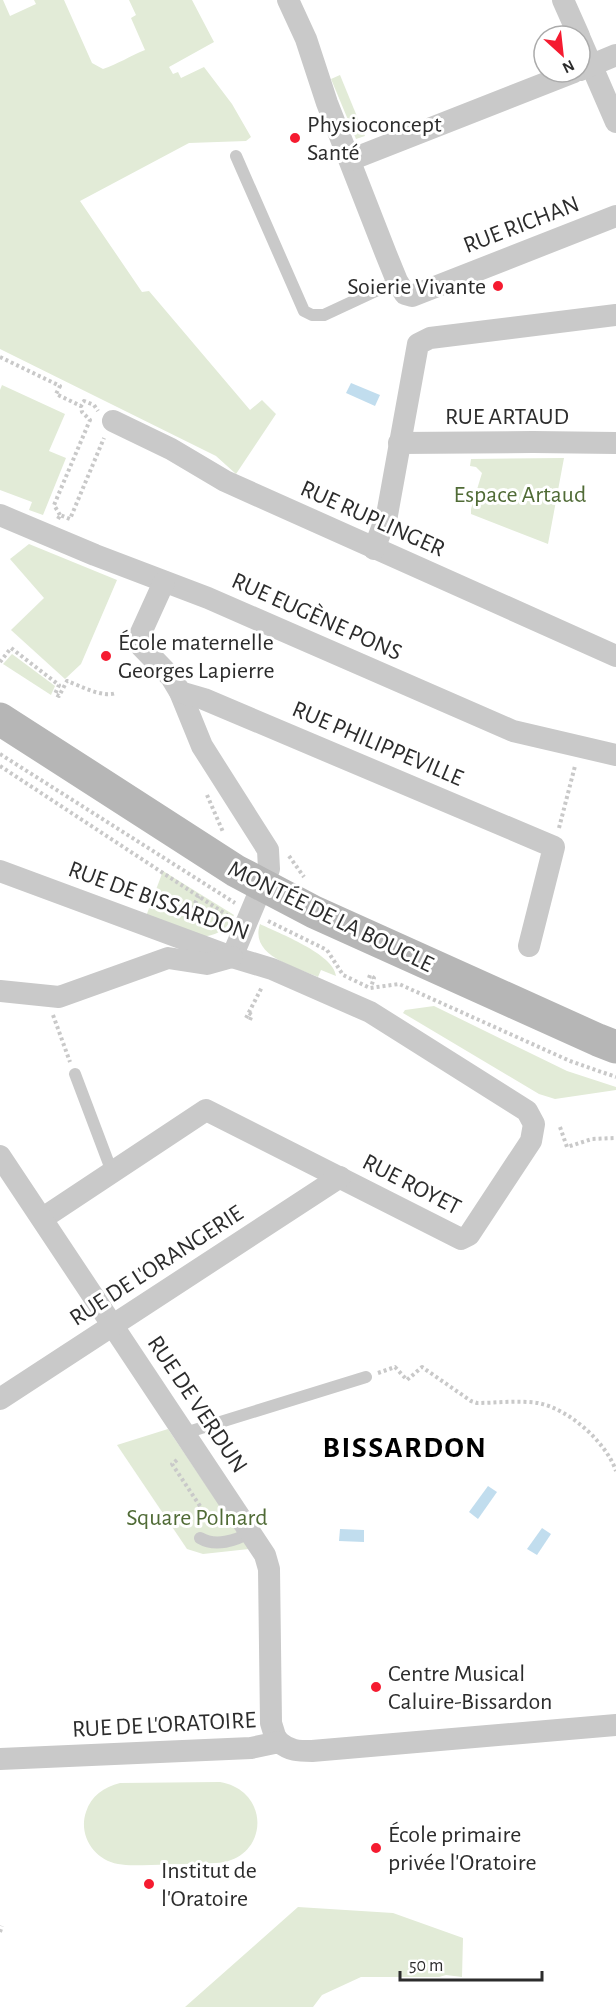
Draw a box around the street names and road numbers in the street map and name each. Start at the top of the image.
street label: RUE RICHAN [460,192,583,258]
street label: RUE ARTAUD [445,405,569,429]
street label: RUE RUPLINGER [297,476,448,561]
street label: RUE EUGÈNE PONS [228,567,406,665]
street label: RUE PHILIPPEVILLE [289,697,467,791]
street label: MONTÉE DE LA BOUCLE [224,855,438,977]
street label: RUE DE BISSARDON [65,857,252,945]
street label: RUE ROYET [358,1150,465,1220]
street label: RUE DE L'ORANGERIE [66,1201,248,1331]
street label: RUE DE VERDUN [143,1332,252,1478]
street label: RUE DE L'ORATOIRE [71,1708,257,1742]

